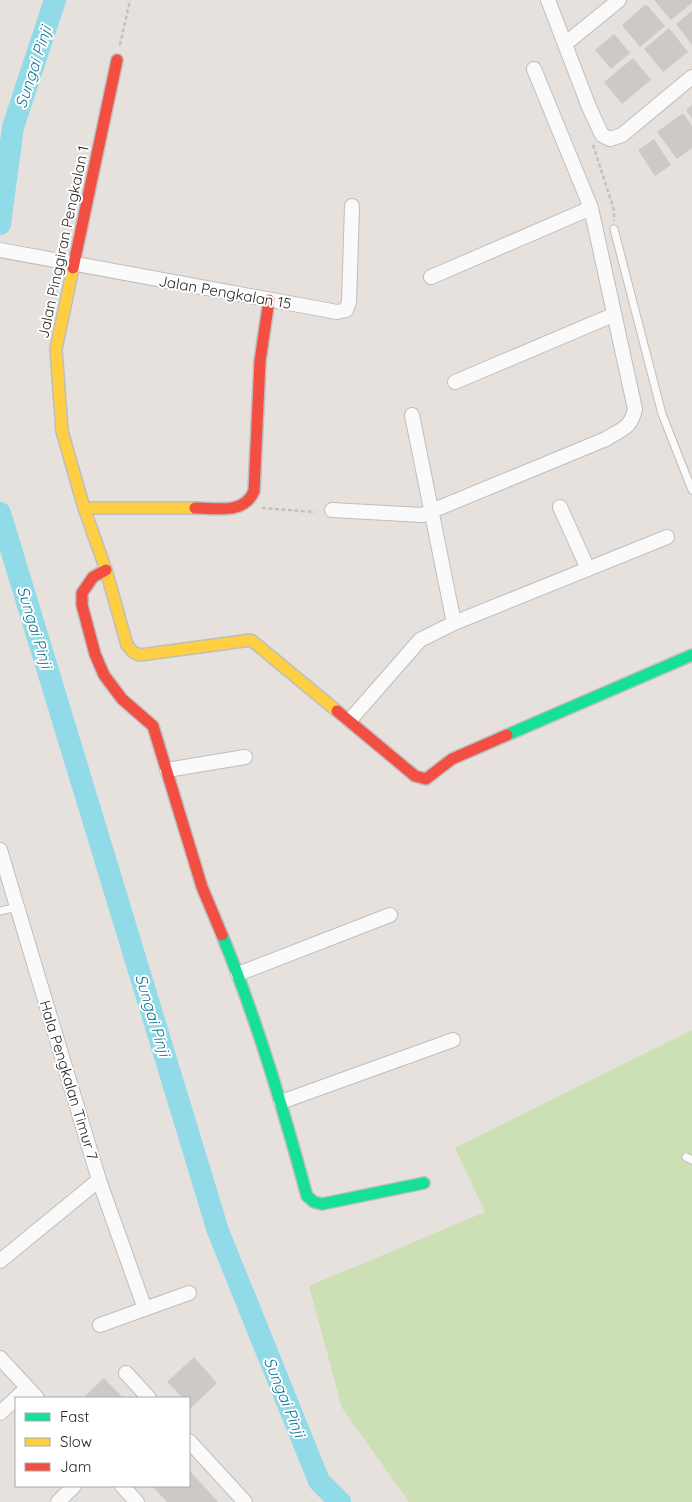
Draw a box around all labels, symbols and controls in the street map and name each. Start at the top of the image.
water label: Sungai Pinji [10,22,56,110]
street label: Jalan Pinggiran Pengkalan 1 [33,144,93,340]
street label: Jalan Pengkalan 15 [157,271,293,313]
water label: Sungai Pinji [13,584,57,672]
water label: Sungai Pinji [131,972,175,1060]
street label: Hala Pengkalan Timur 7 [36,998,102,1163]
water label: Sungai Pinji [260,1354,311,1441]
legend [15,1397,190,1487]
text: Fast [60,1407,89,1426]
text: Slow [60,1432,92,1451]
text: Jam [60,1457,91,1476]

